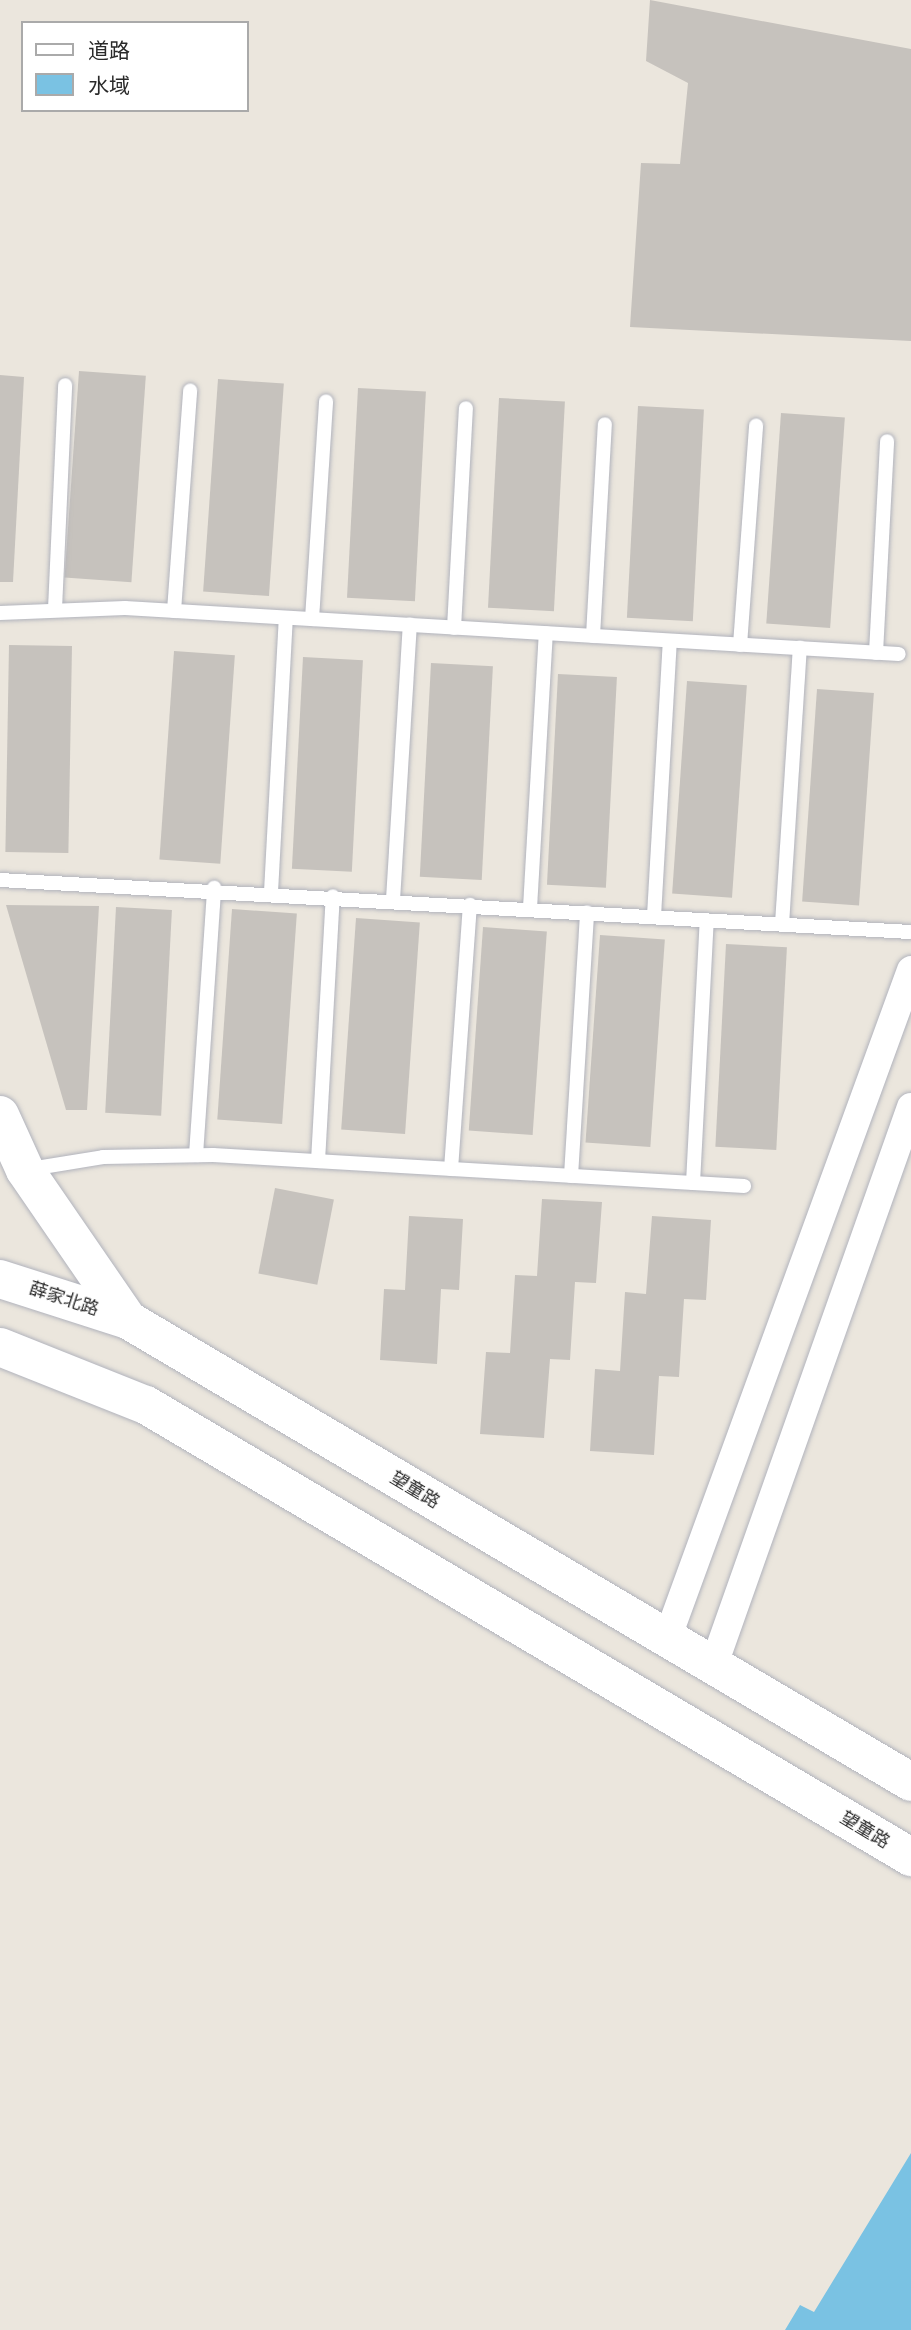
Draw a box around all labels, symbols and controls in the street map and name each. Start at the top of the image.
legend [21,21,248,112]
text: 道路 [88,34,130,66]
text: 水域 [88,69,130,101]
street label: 薛家北路 [26,1278,102,1320]
street label: 望童路 [386,1467,444,1513]
street label: 望童路 [836,1807,894,1853]

